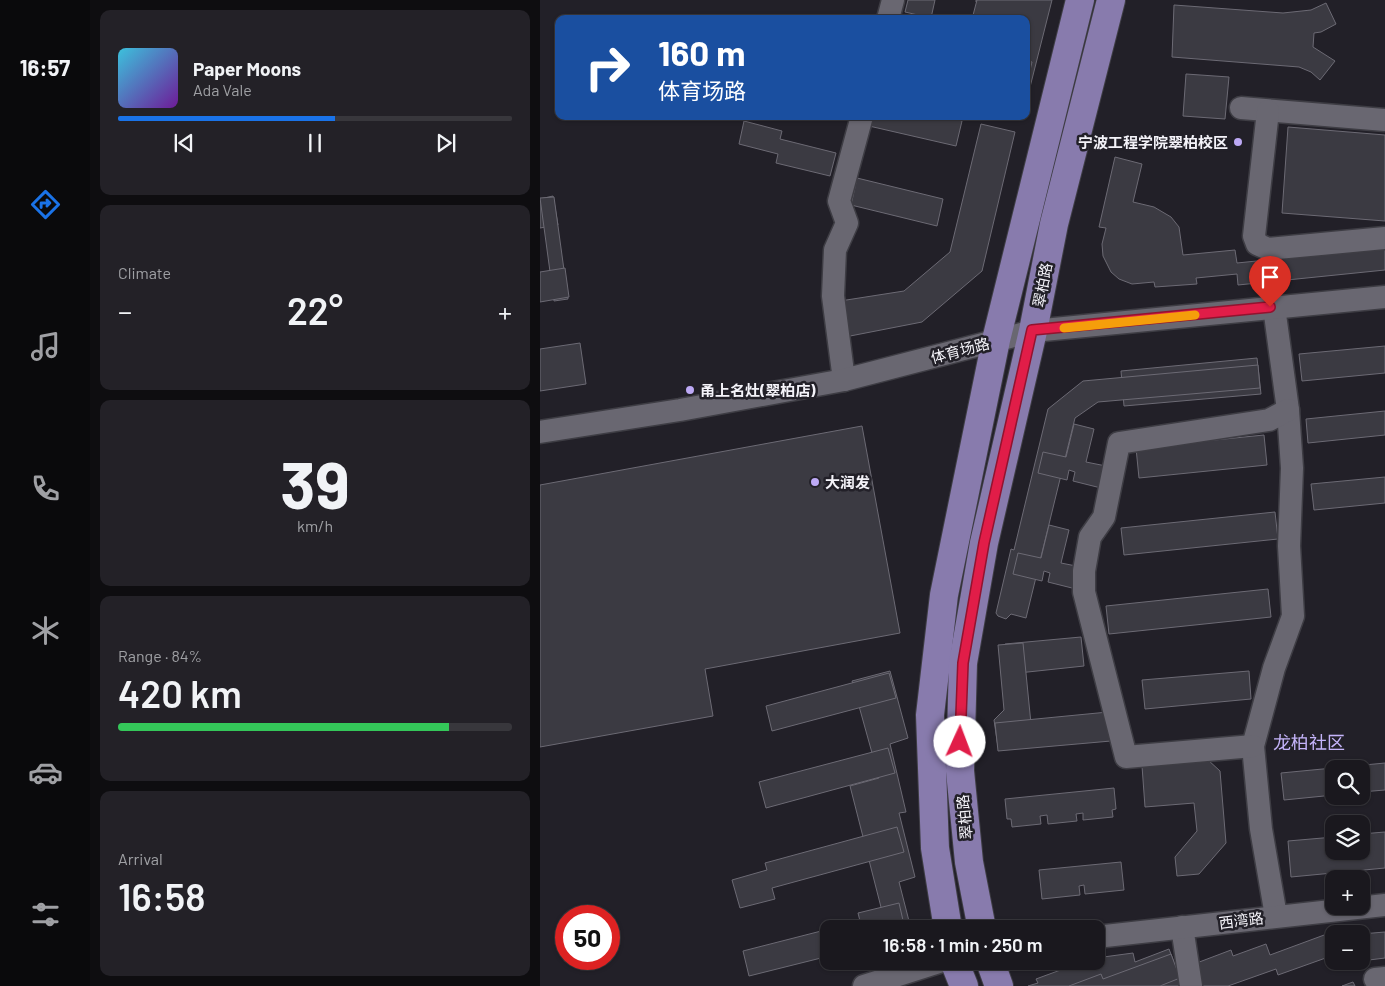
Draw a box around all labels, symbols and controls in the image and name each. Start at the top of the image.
text: 160 m [658,31,745,73]
icon: right [575,35,640,100]
text: 16:57 [20,54,70,80]
text: Paper Moons [193,57,301,80]
text: 体育场路 [658,77,746,103]
text: Ada Vale [193,80,252,99]
icon: previous [170,129,198,157]
icon: pause [301,129,329,157]
icon: next [432,129,460,157]
place label: 宁波工程学院翠柏校区 [1078,133,1228,151]
marker: 宁波工程学院翠柏校区 [1232,136,1244,148]
icon: directions [28,187,63,222]
pin [1249,256,1291,307]
street label: 翠柏路 [1029,261,1055,309]
text: Climate [118,263,171,282]
icon: arrive [1256,263,1284,291]
text: 22° [287,287,343,333]
text: − [118,294,132,328]
text: + [498,294,512,328]
icon: music [28,329,63,364]
street label: 体育场路 [929,334,991,366]
place label: 甬上名灶(翠柏店) [700,381,816,399]
marker: 甬上名灶(翠柏店) [684,384,696,396]
text: 39 [280,444,350,522]
icon: phone [28,471,63,506]
place label: 大润发 [825,473,870,491]
marker: 大润发 [809,476,821,488]
text: km/h [297,516,333,535]
icon: climate [28,613,63,648]
text: Range · 84% [118,646,202,665]
text: 420 km [118,670,242,716]
position arrow [933,715,985,767]
district label: 龙柏社区 [1273,731,1345,753]
icon: car [28,755,63,790]
map controls [1325,760,1370,970]
button: search [1325,760,1370,805]
street label: 翠柏路 [953,794,975,840]
button: layers [1325,815,1370,860]
text: Arrival [118,849,163,868]
button: + [1325,870,1370,915]
text: 16:58 [118,873,205,919]
icon: filters [28,897,63,932]
speed limit sign: 50 [555,905,620,970]
street label: 西湾路 [1218,908,1264,932]
button: − [1325,925,1370,970]
text: 16:58 · 1 min · 250 m [883,933,1042,956]

